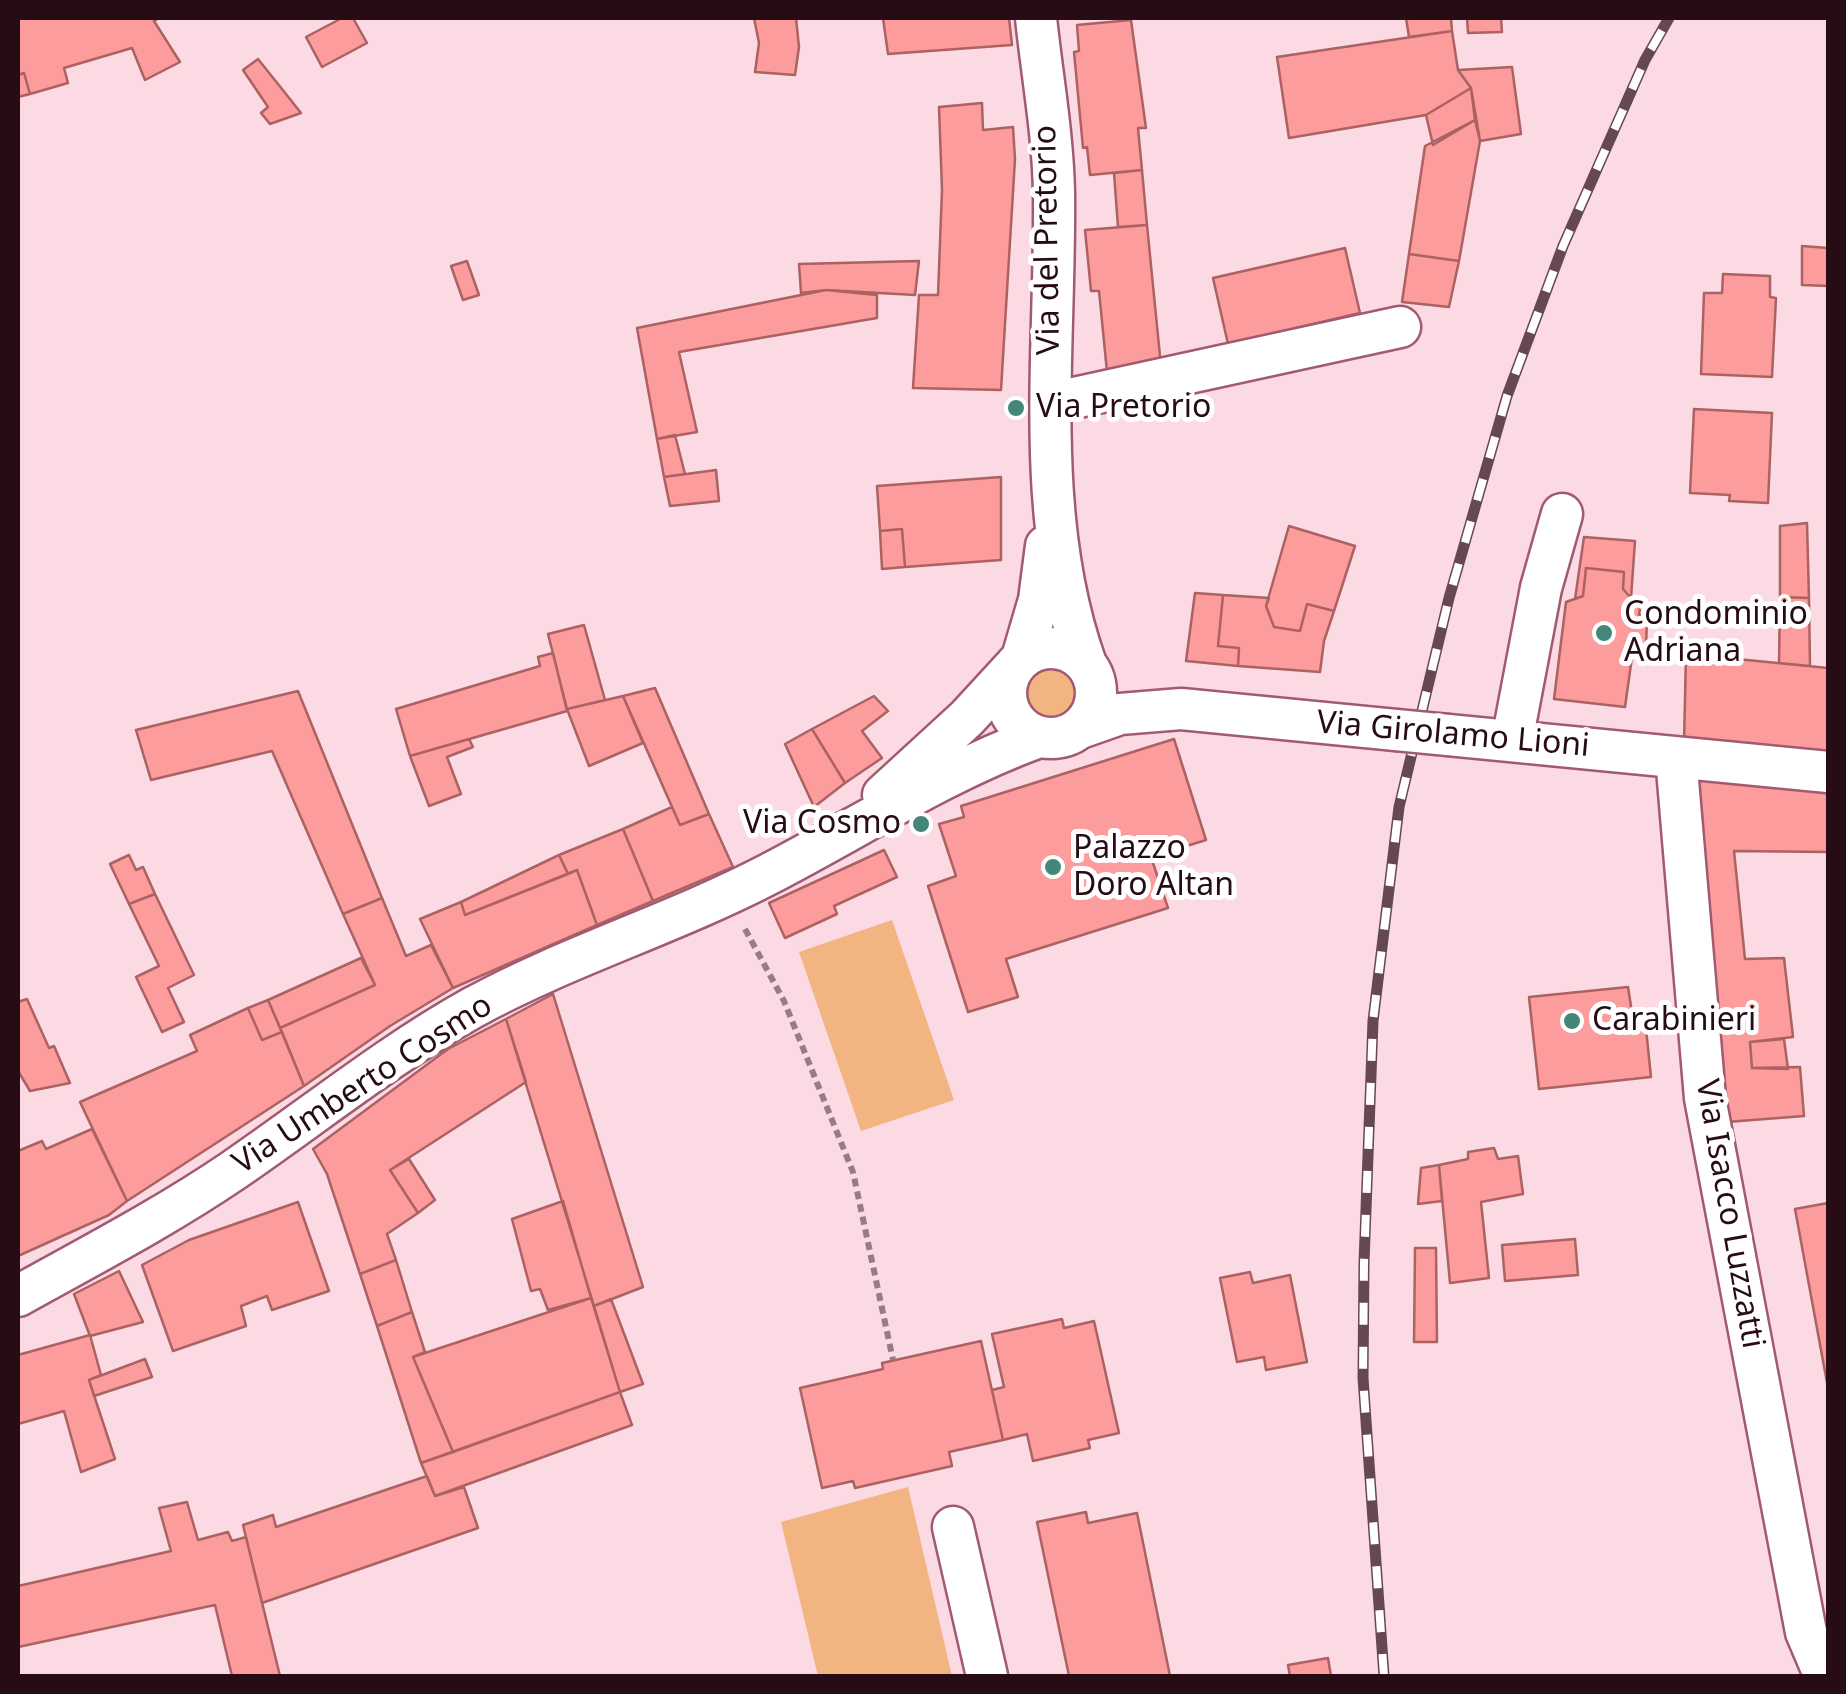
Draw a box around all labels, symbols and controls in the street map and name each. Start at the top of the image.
street label: Via del Pretorio [1027,125,1069,355]
place label: Via Pretorio [1036,389,1211,427]
marker: Via Pretorio [1005,397,1027,419]
place label: Condominio Adriana [1624,596,1808,671]
marker: Condominio Adriana [1593,622,1615,644]
street label: Via Girolamo Lioni [1315,704,1591,766]
place label: Via Cosmo [743,805,901,843]
marker: Via Cosmo [910,813,932,835]
place label: Palazzo Doro Altan [1073,830,1234,905]
marker: Palazzo Doro Altan [1042,856,1064,878]
street label: Via Umberto Cosmo [226,987,500,1183]
place label: Carabinieri [1592,1002,1756,1040]
marker: Carabinieri [1561,1010,1583,1032]
street label: Via Isacco Luzzatti [1686,1077,1772,1351]

